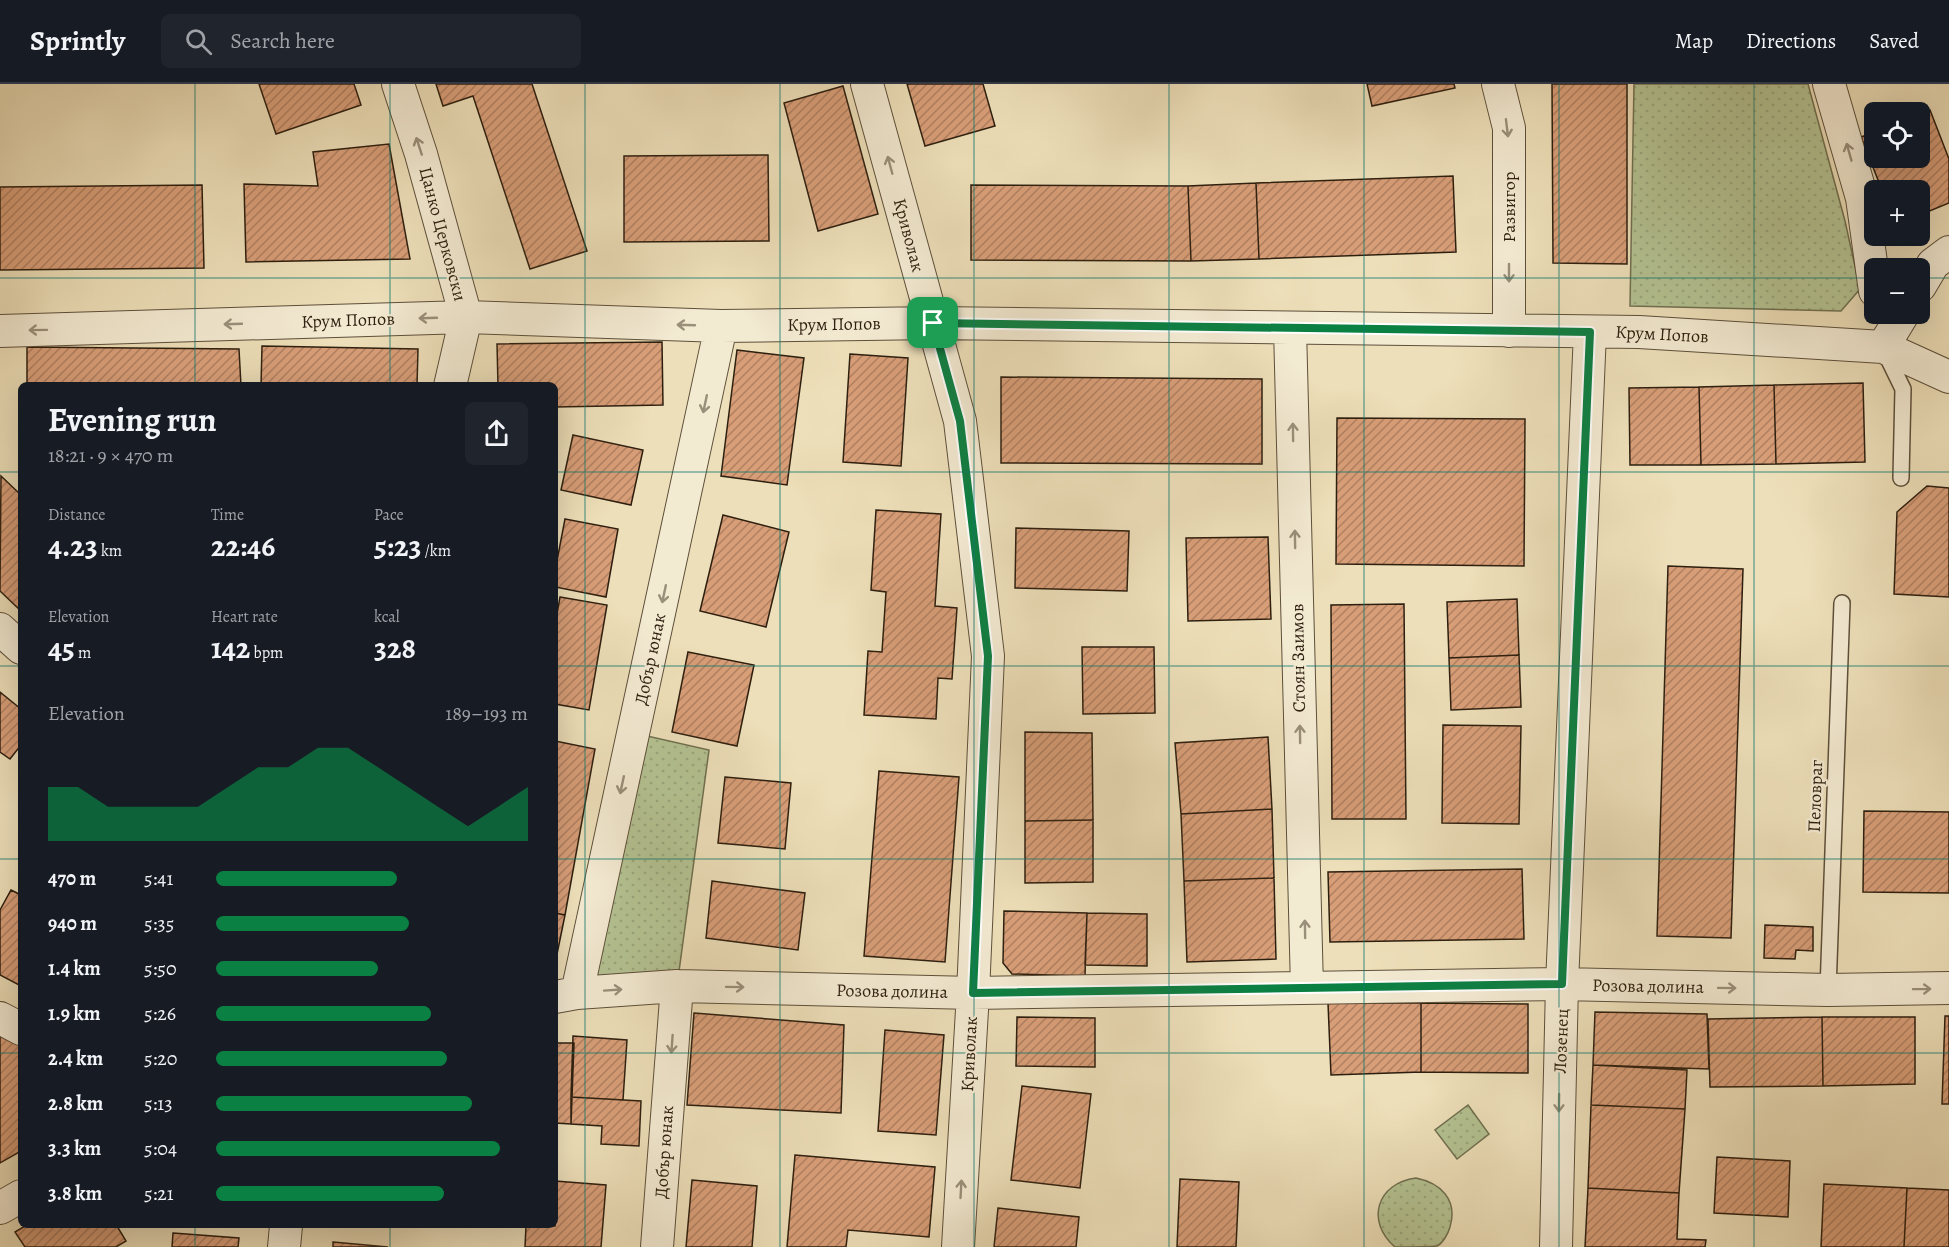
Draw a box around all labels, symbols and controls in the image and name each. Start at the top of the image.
search box [161,14,581,68]
text: Sprintly [30,22,125,60]
icon: search [182,25,215,58]
text: Search here [230,26,335,56]
text: Map [1675,27,1713,55]
text: Directions [1746,27,1836,55]
text: Saved [1869,27,1919,55]
map controls [1864,102,1930,324]
button: locate [1864,102,1930,168]
one-way arrow [1502,118,1513,137]
one-way arrow [412,137,423,156]
one-way arrow [1843,143,1854,162]
one-way arrow [883,156,895,175]
street label: Цанко Церковски [414,164,472,304]
street label: Развигор [1497,172,1521,242]
button: + [1864,180,1930,246]
street label: Криволак [888,195,930,275]
button: − [1864,258,1930,324]
one-way arrow [1503,263,1515,283]
pin [907,297,958,348]
street label: Крум Попов [301,306,395,334]
icon: arrive [916,306,949,339]
street label: Крум Попов [787,311,881,337]
one-way arrow [418,312,438,323]
one-way arrow [224,318,244,330]
one-way arrow [676,319,696,330]
street label: Крум Попов [1615,320,1709,348]
one-way arrow [29,324,49,336]
one-way arrow [698,394,710,413]
text: Evening run [48,397,217,442]
button: share [465,402,528,465]
one-way arrow [1287,423,1298,443]
text: 18:21 · 9 × 470 m [48,442,173,469]
text: Distance [48,504,105,526]
text: Time [211,504,244,526]
text: Pace [374,504,404,526]
text: 4.23 [48,526,98,566]
text: 22:46 [211,526,275,566]
text: 5:23 [374,526,421,566]
one-way arrow [1290,530,1301,550]
text: km [98,540,122,562]
text: /km [421,540,451,562]
one-way arrow [657,585,669,604]
street label: Стоян Заимов [1285,603,1311,713]
text: Elevation [48,606,109,628]
text: Heart rate [211,606,278,628]
text: kcal [374,606,400,628]
street label: Добър юнак [629,611,671,707]
text: 45 [48,628,75,668]
text: 142 [211,628,250,668]
text: 328 [374,628,416,668]
text: m [75,642,91,664]
text: bpm [250,642,283,664]
text: Elevation [48,700,125,727]
text: 189–193 m [445,700,528,727]
one-way arrow [1295,725,1306,745]
street label: Пеловраг [1802,759,1828,833]
one-way arrow [616,775,628,794]
text: 470 m [48,865,96,892]
text: 5:41 [144,865,173,892]
text: 940 m [48,910,97,937]
text: 5:35 [144,910,174,937]
one-way arrow [1300,920,1311,940]
text: 1.4 km [48,955,101,982]
text: 5:50 [144,955,177,982]
street label: Розова долина [1592,973,1705,999]
street label: Розова долина [836,978,949,1004]
one-way arrow [725,981,745,993]
one-way arrow [1716,982,1736,993]
one-way arrow [1911,983,1931,995]
one-way arrow [603,984,622,995]
text: 1.9 km [48,1000,101,1027]
text: 5:26 [144,1000,176,1027]
street label: Лозенец [1548,1008,1574,1074]
street label: Криволак [955,1016,983,1092]
one-way arrow [667,1034,678,1054]
text: 2.4 km [48,1045,103,1072]
text: 5:20 [144,1045,178,1072]
text: 2.8 km [48,1090,103,1117]
text: 5:13 [144,1090,173,1117]
one-way arrow [1553,1093,1565,1113]
street label: Добър юнак [649,1105,679,1199]
text: 3.3 km [48,1135,101,1162]
text: 5:04 [144,1135,177,1162]
one-way arrow [956,1179,967,1199]
text: 3.8 km [48,1180,102,1207]
text: 5:21 [144,1180,174,1207]

